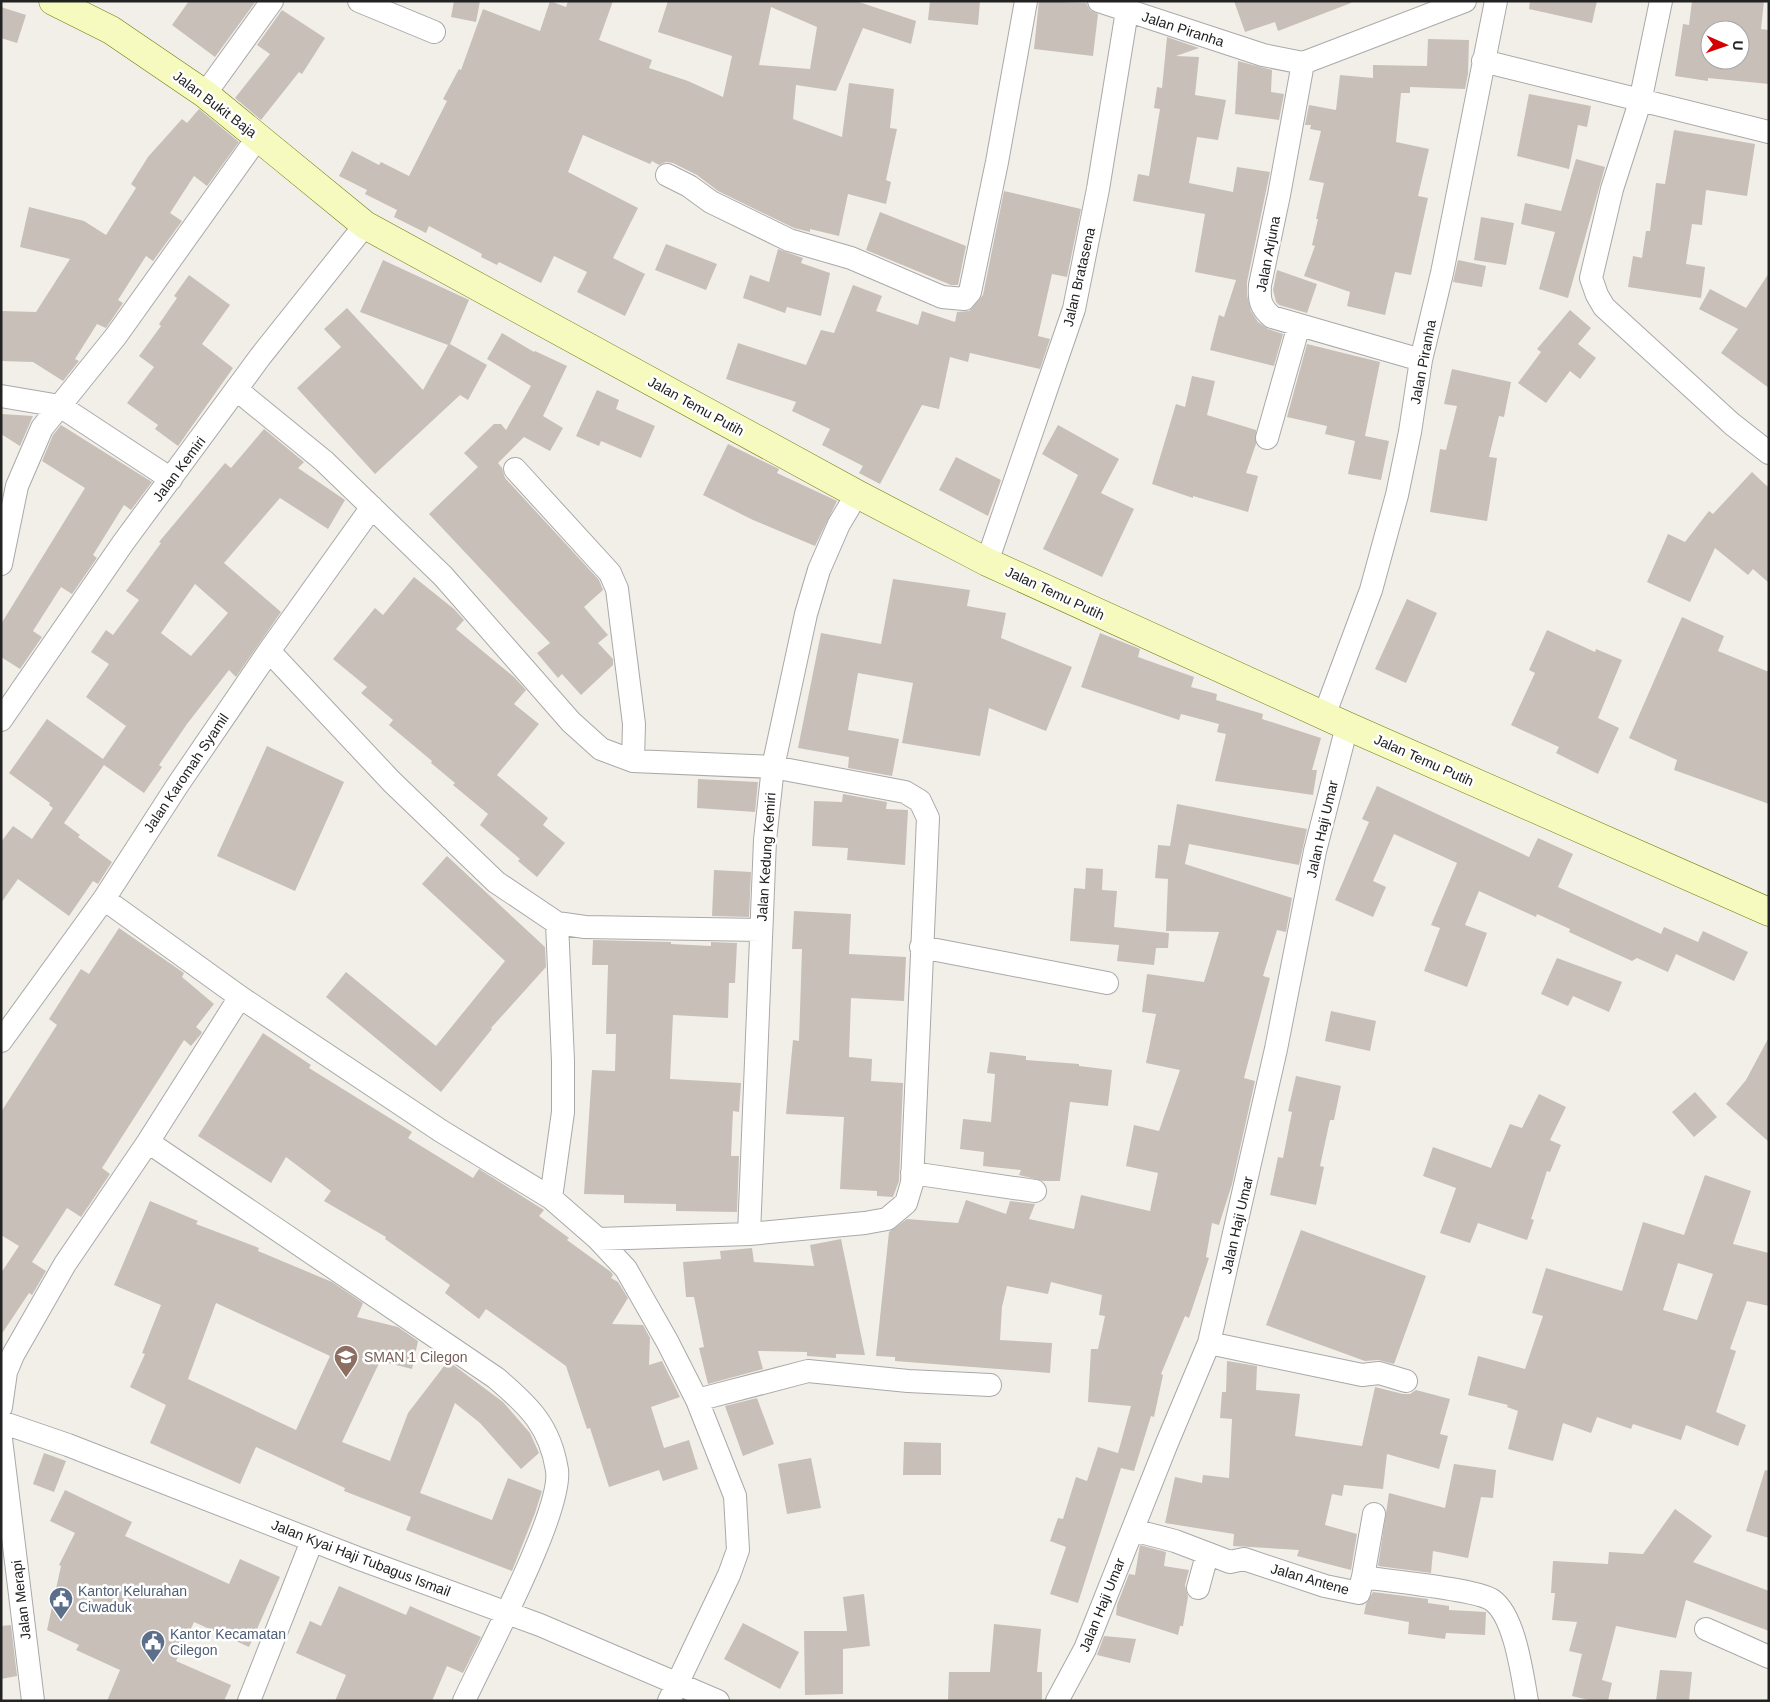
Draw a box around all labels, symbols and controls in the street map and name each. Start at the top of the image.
street label: Jalan Piranha [1140,8,1226,50]
north arrow [1700,20,1750,70]
text: U [1730,40,1746,51]
street label: Jalan Bukit Baja [170,67,260,141]
street label: Jalan Arjuna [1253,214,1283,293]
street label: Jalan Bratasena [1060,226,1098,328]
street label: Jalan Piranha [1407,318,1439,406]
street label: Jalan Temu Putih [645,373,747,439]
street label: Jalan Kemiri [149,433,209,505]
street label: Jalan Temu Putih [1003,563,1107,623]
street label: Jalan Karomah Syamil [140,710,232,836]
street label: Jalan Temu Putih [1372,731,1476,789]
street label: Jalan Haji Umar [1303,778,1341,879]
street label: Jalan Kedung Kemiri [754,792,778,922]
street label: Jalan Haji Umar [1218,1174,1256,1275]
school or university icon: SMAN 1 Cilegon [333,1344,359,1378]
place label: SMAN 1 Cilegon [364,1349,468,1365]
street label: Jalan Kyai Haji Tubagus Ismail [269,1516,453,1600]
street label: Jalan Haji Umar [1076,1556,1128,1654]
street label: Jalan Merapi [8,1559,34,1641]
street label: Jalan Antene [1269,1560,1351,1598]
place label: Kantor Kelurahan Ciwaduk [78,1583,187,1615]
public building icon: Kantor Kelurahan Ciwaduk [48,1586,74,1620]
place label: Kantor Kecamatan Cilegon [170,1626,286,1658]
public building icon: Kantor Kecamatan Cilegon [140,1629,166,1663]

